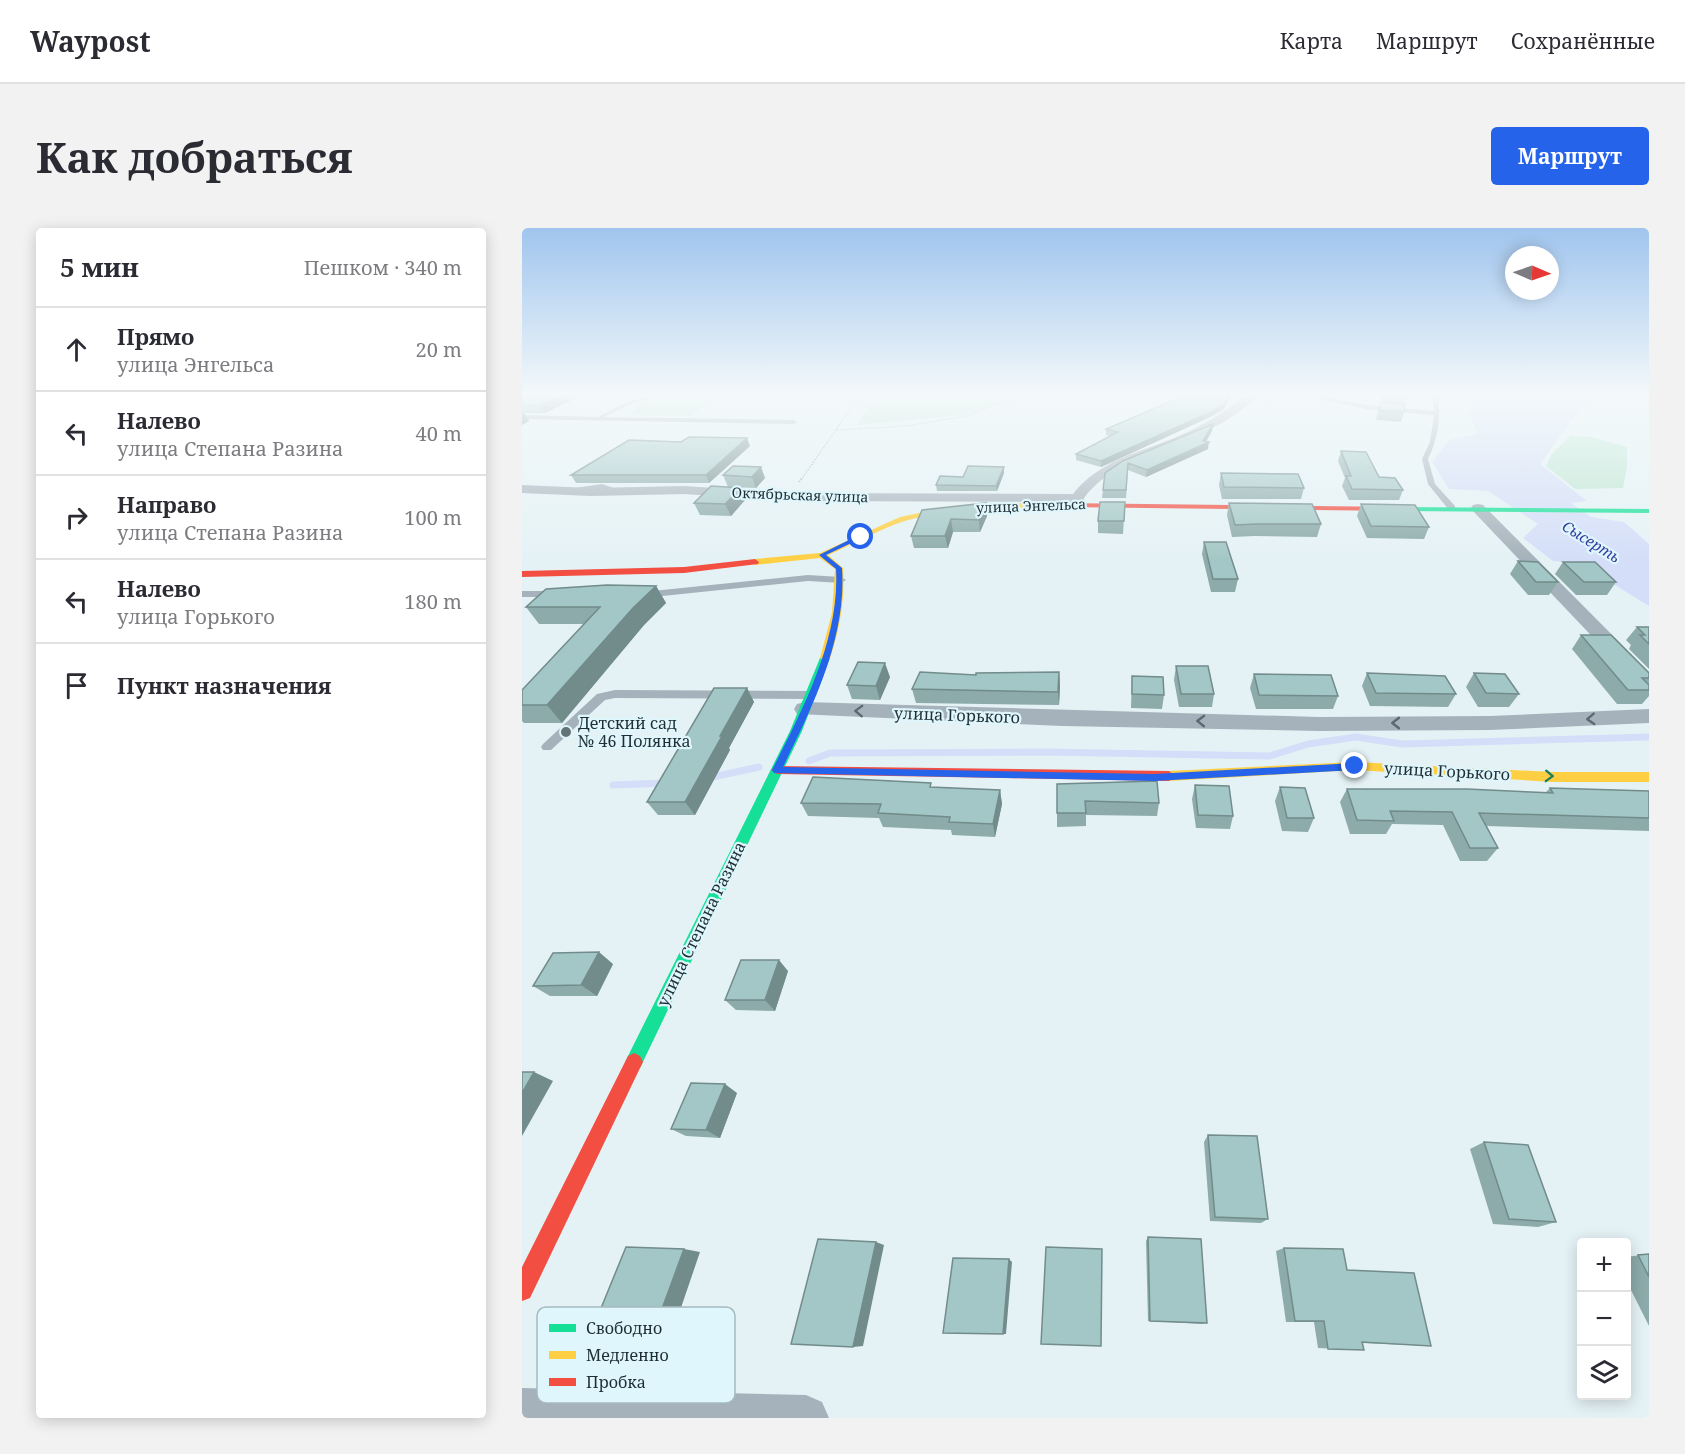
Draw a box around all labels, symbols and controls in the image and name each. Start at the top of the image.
text: Waypost [30,22,151,60]
text: Карта [1280,27,1343,55]
text: Маршрут [1376,27,1478,55]
text: Сохранённые [1511,27,1655,55]
button: Маршрут [1491,127,1649,185]
text: Как добраться [36,128,353,185]
north arrow [1505,246,1559,300]
text: 5 мин [60,249,139,285]
text: Пешком · 340 m [304,254,462,281]
text: Прямо [117,321,194,351]
icon: ahead [60,333,93,366]
text: 20 m [416,336,462,363]
text: улица Энгельса [117,351,274,378]
text: Налево [117,405,201,435]
icon: left [60,417,93,450]
text: 40 m [416,420,462,447]
text: улица Степана Разина [117,435,344,462]
street label: Октябрьская улица [731,483,869,506]
text: Направо [117,489,216,519]
street label: улица Энгельса [976,494,1086,517]
icon: right [60,501,93,534]
text: 100 m [404,504,462,531]
water label: Сысерть [1559,515,1625,567]
text: улица Степана Разина [117,519,344,546]
route start [847,523,873,549]
text: Налево [117,573,201,603]
icon: left [60,585,93,618]
text: 180 m [404,588,462,615]
text: улица Горького [117,603,275,630]
icon: arrive [60,669,93,702]
text: Пункт назначения [117,670,331,700]
street label: улица Горького [894,702,1020,728]
one-way arrow [854,705,863,718]
place label: Детский сад № 46 Полянка [578,712,691,752]
one-way arrow [1586,712,1595,725]
one-way arrow [1196,715,1205,728]
one-way arrow [1391,717,1400,729]
marker: Детский сад № 46 Полянка [559,725,573,739]
route end [1341,752,1367,778]
street label: улица Горького [1383,757,1511,785]
one-way arrow [1544,770,1553,783]
street label: улица Степана Разина [651,838,751,1010]
map controls [1577,1238,1631,1400]
button: + [1577,1238,1631,1292]
button: − [1577,1292,1631,1346]
legend [537,1307,735,1403]
text: Свободно [586,1317,662,1339]
text: Медленно [586,1344,669,1366]
button: layers [1577,1346,1631,1400]
text: Пробка [586,1371,646,1393]

